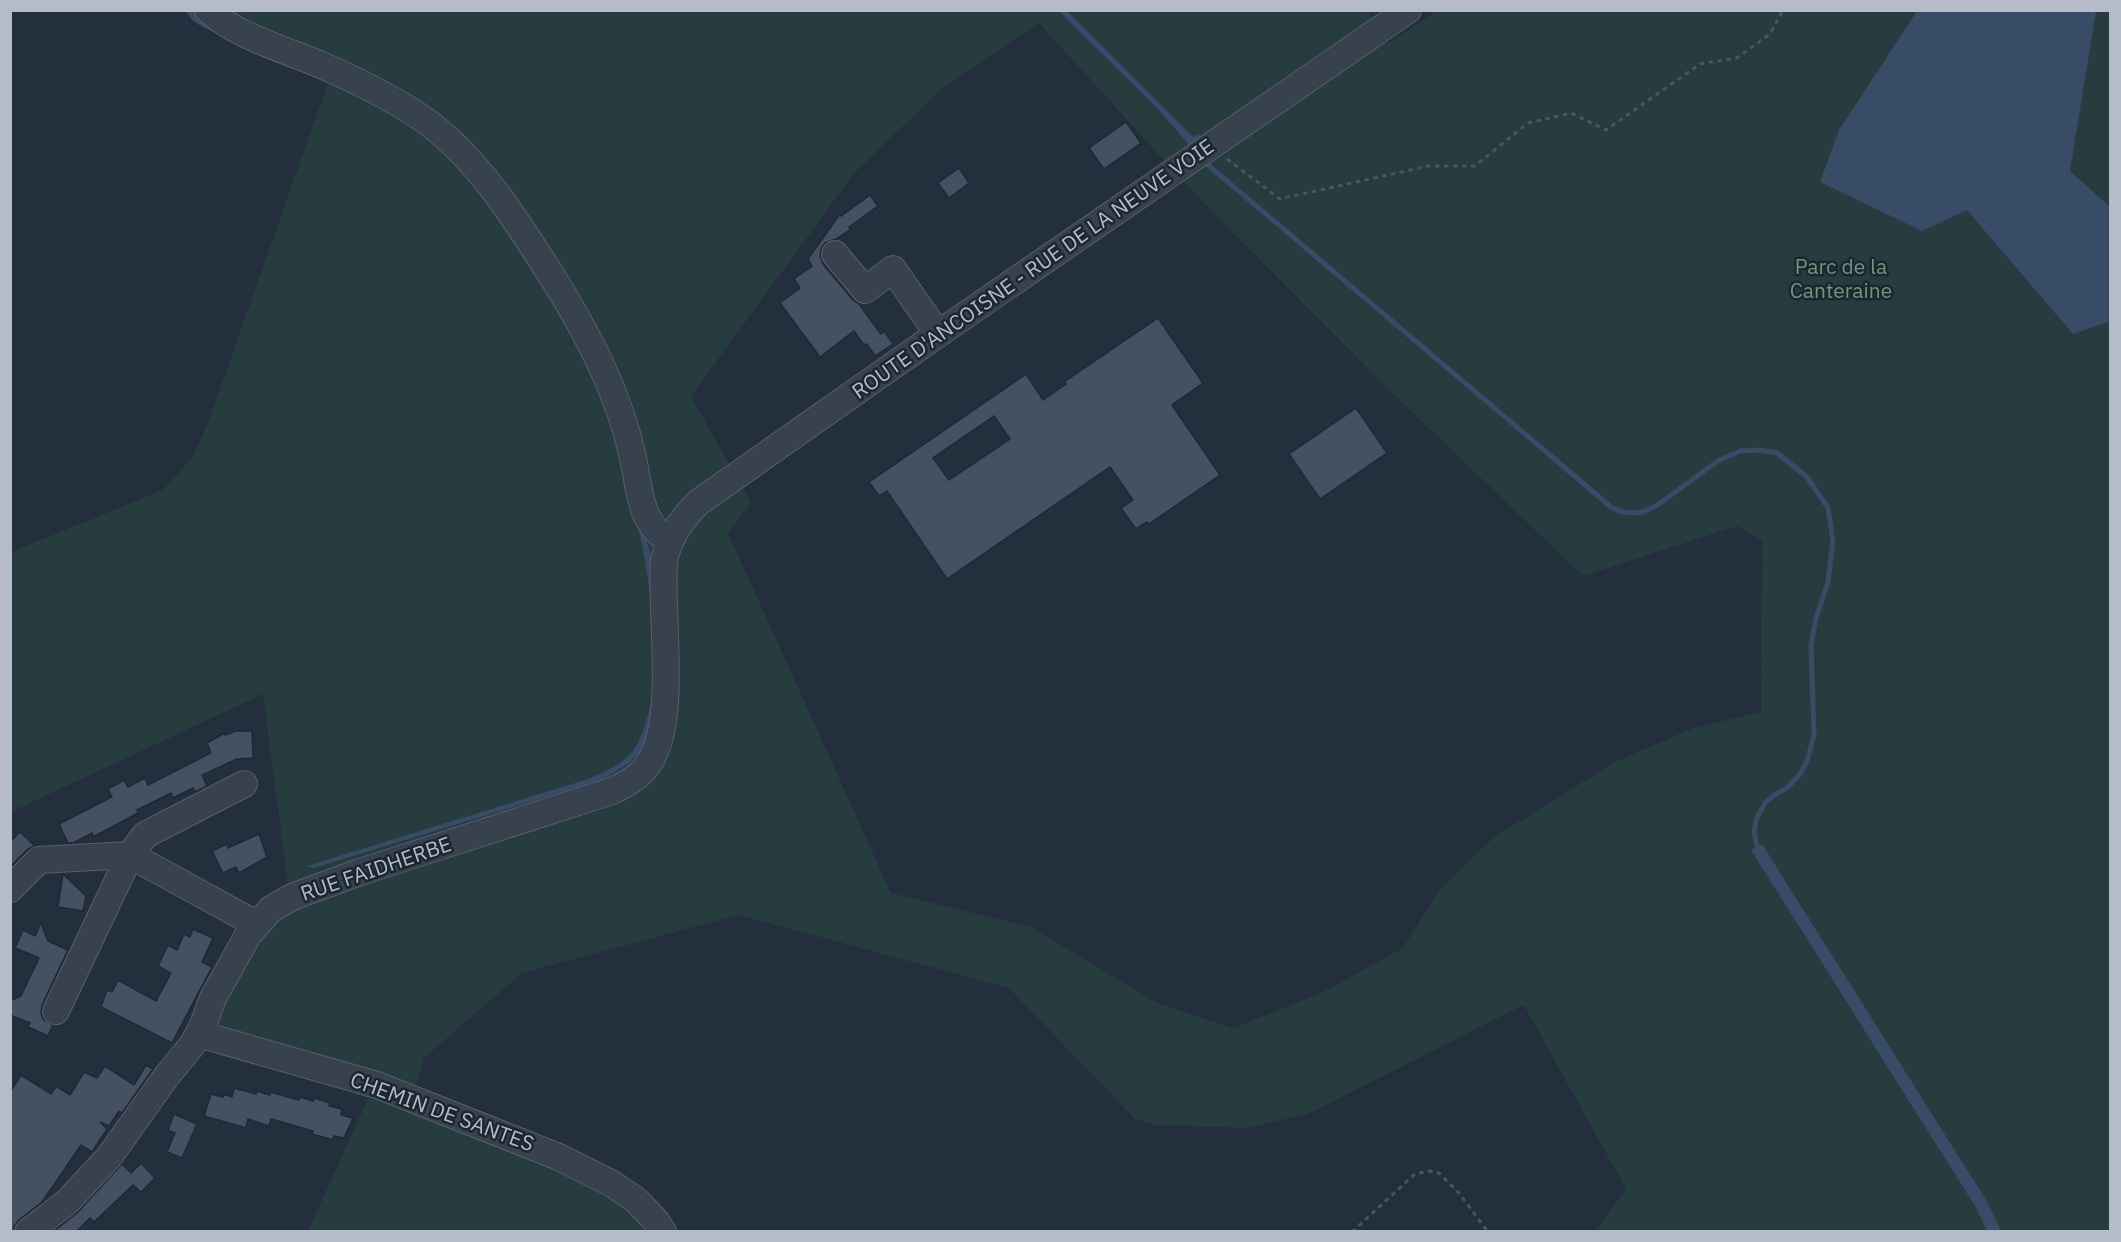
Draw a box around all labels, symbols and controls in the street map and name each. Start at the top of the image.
street label: ROUTE D'ANCOISNE - RUE DE LA NEUVE VOIE [846,132,1219,405]
park label: Parc de la Canteraine [1790,252,1892,304]
street label: RUE FAIDHERBE [296,829,455,907]
street label: CHEMIN DE SANTES [347,1065,538,1157]

